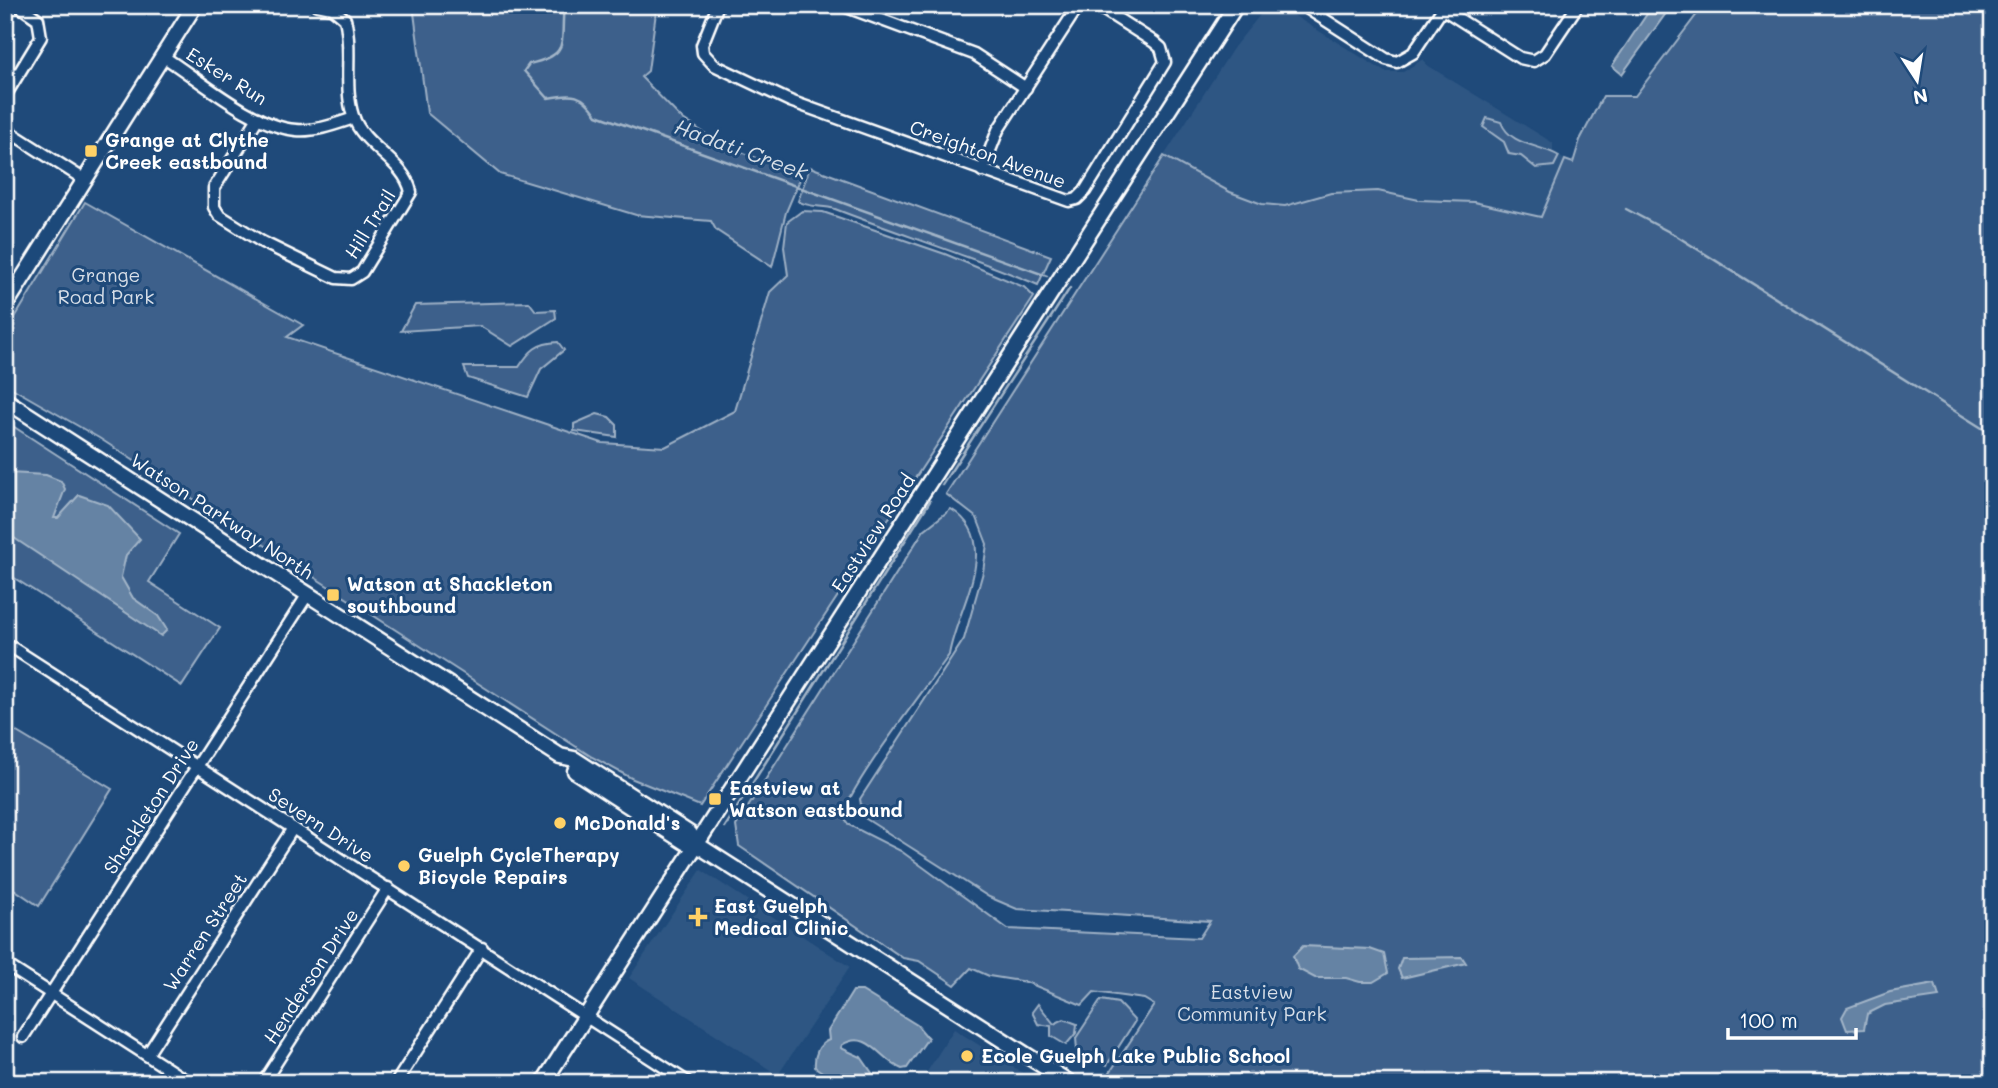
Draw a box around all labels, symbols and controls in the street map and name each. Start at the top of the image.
street label: Esker Run [182,41,272,110]
north arrow [1882,46,1952,116]
text: N [1911,83,1930,111]
water label: Hadati Creek [671,112,812,185]
street label: Creighton Avenue [907,114,1070,193]
place label: Grange at Clythe Creek eastbound [105,127,269,174]
marker: Grange at Clythe Creek eastbound [83,143,99,159]
street label: Hill Trail [338,184,401,263]
park label: Grange Road Park [58,262,154,309]
street label: Watson Parkway North [126,447,319,584]
street label: Eastview Road [825,469,920,597]
place label: Watson at Shackleton southbound [347,571,553,618]
marker: Watson at Shackleton southbound [325,587,341,603]
street label: Shackleton Drive [97,733,204,879]
place label: Eastview at Watson eastbound [729,775,903,822]
street label: Severn Drive [264,781,379,868]
marker: Eastview at Watson eastbound [707,791,723,807]
place label: McDonald's [574,810,680,835]
marker: McDonald's [552,815,568,831]
place label: Guelph CycleTherapy Bicycle Repairs [418,842,619,889]
marker: Guelph CycleTherapy Bicycle Repairs [396,858,412,874]
street label: Warren Street [157,868,252,996]
place label: East Guelph Medical Clinic [714,893,848,940]
street label: Henderson Drive [257,903,364,1048]
marker: East Guelph Medical Clinic [688,907,708,927]
park label: Eastview Community Park [1177,979,1327,1026]
scale bar [1728,997,1856,1041]
text: 100 m [1739,1006,1798,1033]
place label: Ecole Guelph Lake Public School [981,1043,1290,1068]
marker: Ecole Guelph Lake Public School [959,1048,975,1064]

